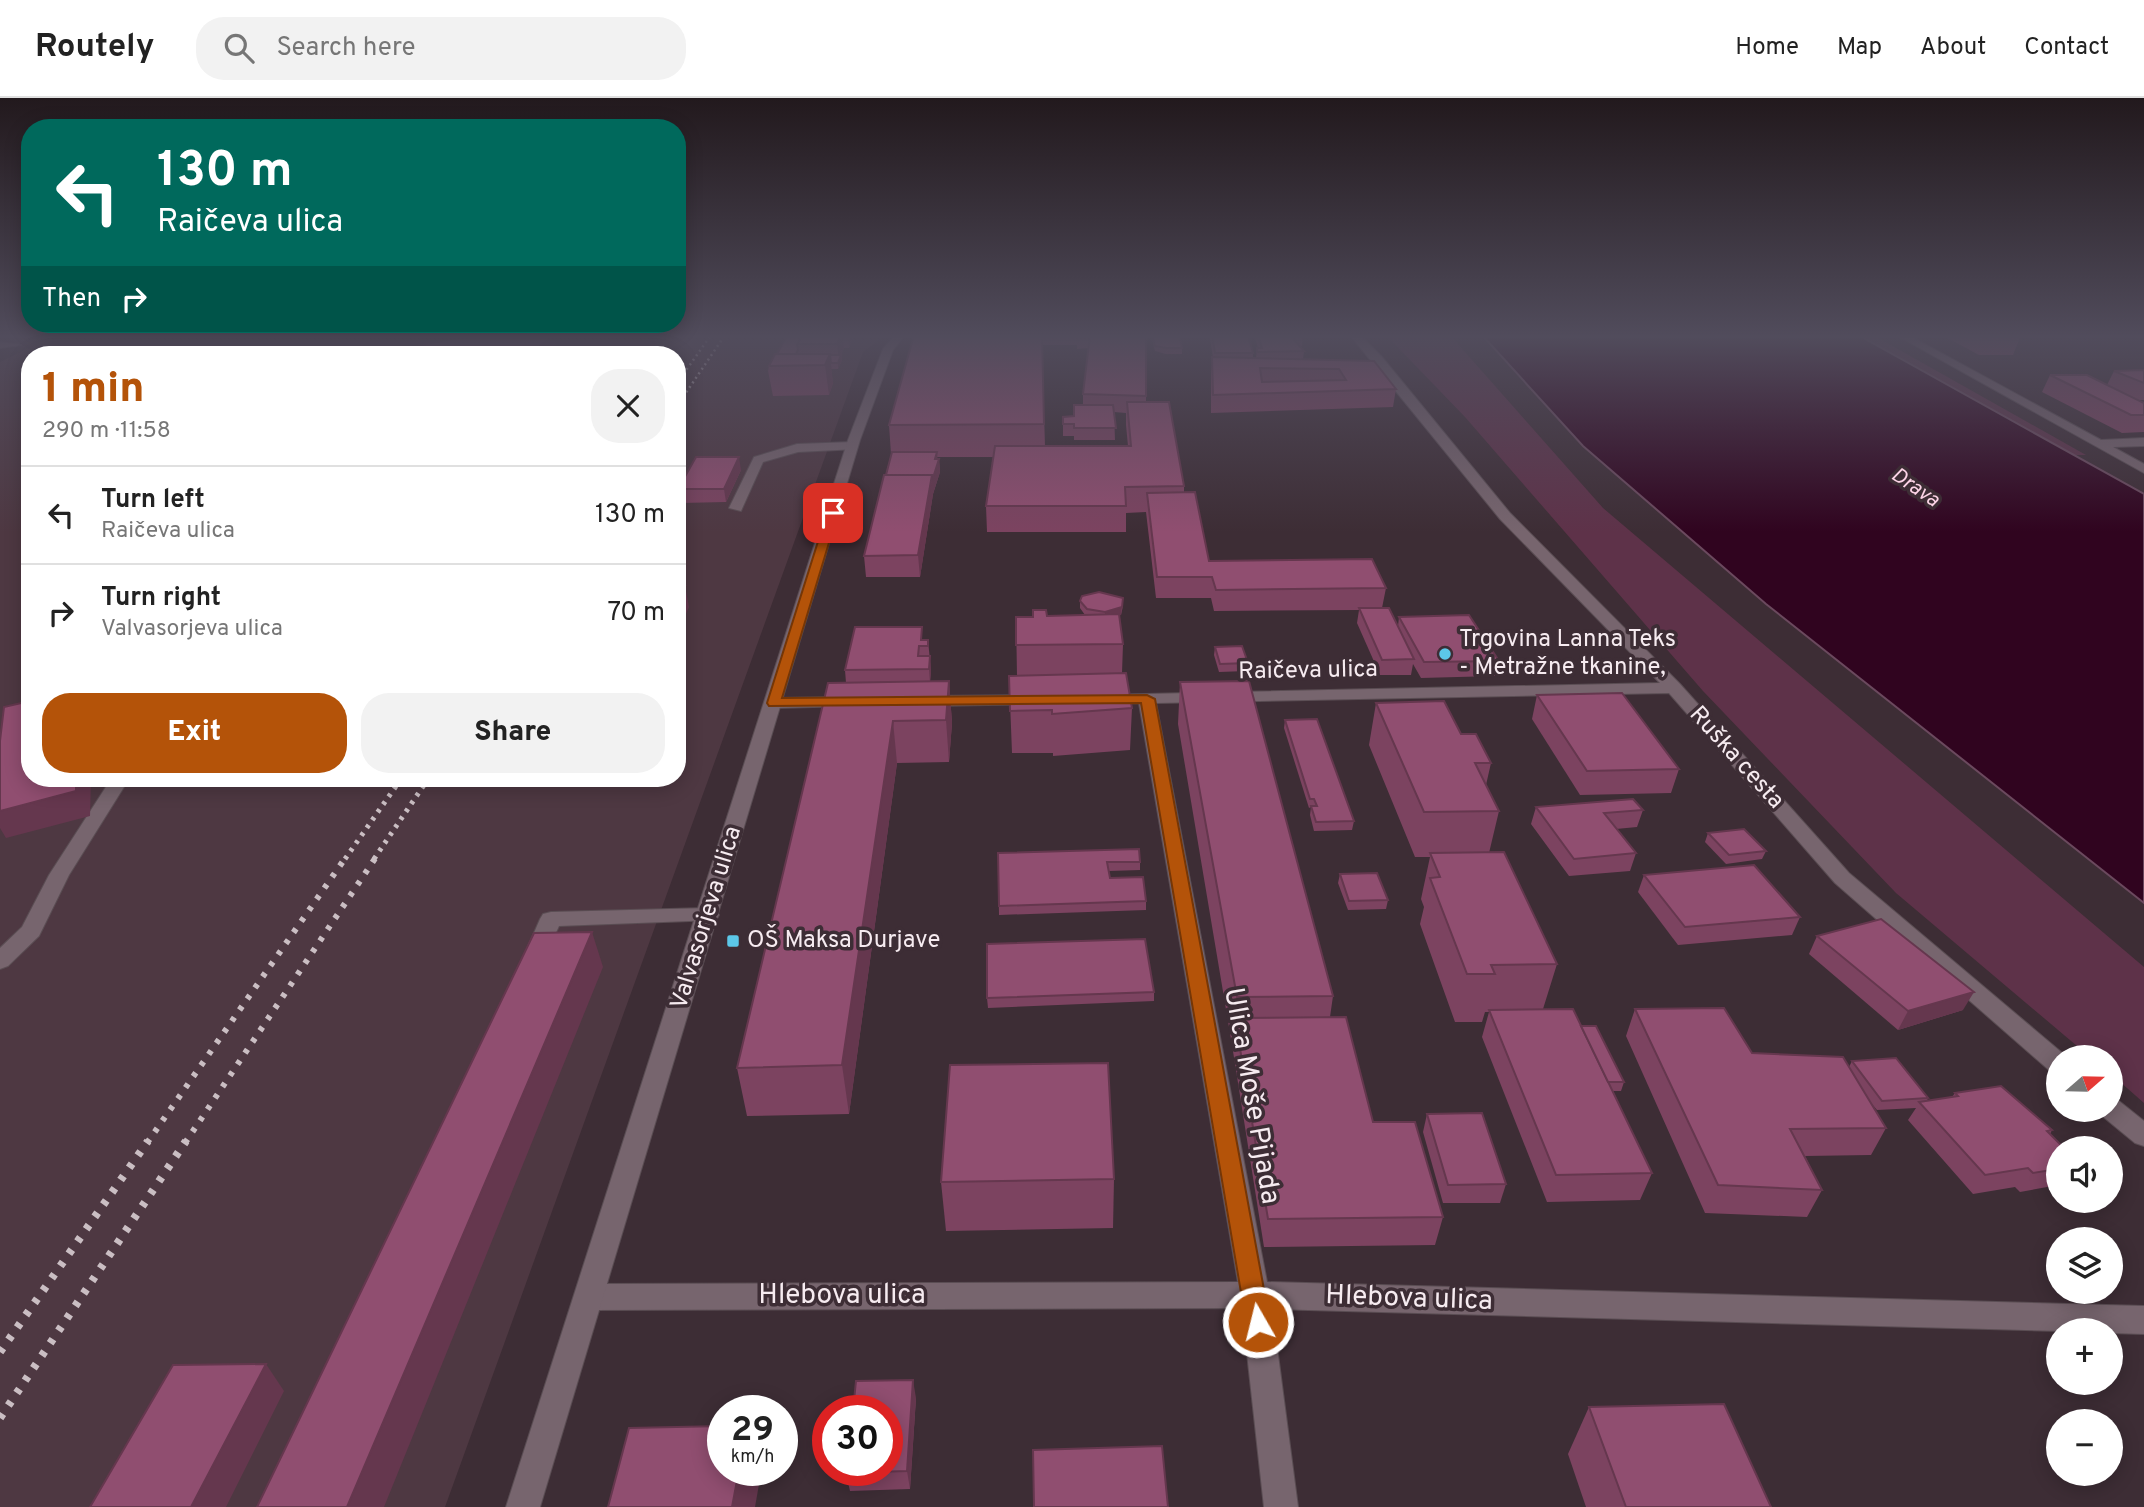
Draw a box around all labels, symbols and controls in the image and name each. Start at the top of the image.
search box [196,17,686,80]
text: Routely [35,27,154,69]
icon: search [220,29,258,67]
text: Search here [276,32,415,65]
text: Home [1735,33,1799,63]
text: Map [1837,33,1882,63]
text: About [1920,33,1986,63]
text: Contact [2024,33,2109,63]
text: 130 m [157,142,293,204]
icon: left [42,147,133,238]
text: Raičeva ulica [157,203,343,243]
icon: right [115,280,153,318]
text: Then [42,283,101,316]
text: 1 min [42,364,145,417]
button: close [591,369,665,443]
text: 290 m · 11:58 [42,417,171,446]
water label: Drava [1886,462,1945,514]
pin [803,483,863,543]
text: Turn left [101,484,205,517]
icon: arrive [814,494,852,532]
icon: left [42,496,80,534]
text: 130 m [595,499,665,532]
text: Raičeva ulica [101,517,235,546]
text: Turn right [101,582,221,615]
icon: right [42,594,80,632]
text: 70 m [607,597,665,630]
text: Valvasorjeva ulica [101,615,283,644]
place label: Trgovina Lanna Teks - Metražne tkanine, [1459,625,1676,683]
marker: Trgovina Lanna Teks - Metražne tkanine, [1437,646,1453,662]
street label: Raičeva ulica [1238,655,1378,687]
button: Exit [42,693,347,773]
button: Share [361,693,665,773]
street label: Ruška cesta [1682,700,1790,816]
street label: Valvasorjeva ulica [665,823,749,1013]
place label: OŠ Maksa Durjave [747,924,940,956]
marker: OŠ Maksa Durjave [725,933,741,949]
street label: Ulica Moše Pijada [1214,985,1288,1207]
north arrow [2046,1045,2123,1122]
map controls [2046,1045,2123,1486]
button: sound [2046,1136,2123,1213]
button: layers [2046,1227,2123,1304]
street label: Hlebova ulica [758,1278,926,1314]
street label: Hlebova ulica [1325,1278,1493,1320]
position arrow [1221,1285,1295,1359]
button: + [2046,1318,2123,1395]
speed limit sign: 30 [812,1395,903,1486]
text: 29 [731,1409,774,1453]
button: − [2046,1409,2123,1486]
text: km/h [731,1446,774,1469]

